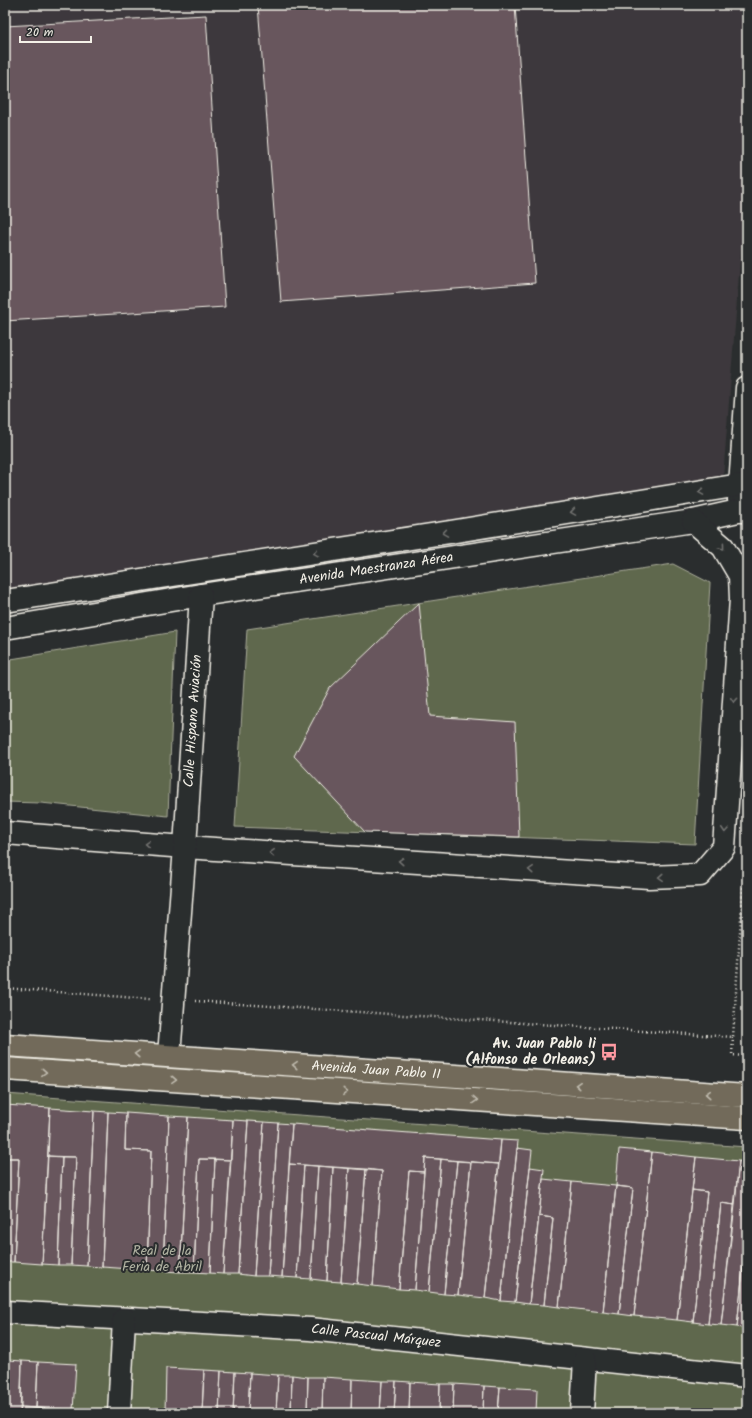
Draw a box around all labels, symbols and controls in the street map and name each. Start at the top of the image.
scale bar [20,18,91,44]
text: 20 m [26,23,54,42]
one-way arrow [698,487,705,496]
one-way arrow [570,507,576,516]
one-way arrow [442,528,448,537]
one-way arrow [717,543,724,550]
street label: Avenida Maestranza Aérea [298,546,455,591]
one-way arrow [313,548,319,557]
street label: Calle Hispano Aviación [178,654,208,788]
one-way arrow [730,697,739,703]
one-way arrow [721,826,730,833]
one-way arrow [144,840,150,849]
one-way arrow [269,848,275,857]
one-way arrow [398,857,404,866]
one-way arrow [528,865,534,874]
one-way arrow [658,872,664,881]
place label: Av. Juan Pablo Ii (Alfonso de Orleans) [465,1033,596,1071]
bus stop icon: Av. Juan Pablo Ii (Alfonso de Orleans) [599,1042,619,1062]
one-way arrow [134,1049,140,1058]
street label: Avenida Juan Pablo II [311,1055,441,1086]
one-way arrow [292,1060,298,1069]
one-way arrow [41,1067,47,1076]
one-way arrow [171,1076,177,1085]
one-way arrow [575,1080,581,1089]
one-way arrow [342,1087,348,1096]
one-way arrow [705,1089,711,1098]
one-way arrow [472,1096,478,1105]
park label: Real de la Feria de Abril [122,1240,203,1278]
street label: Calle Pascual Márquez [310,1318,442,1354]

